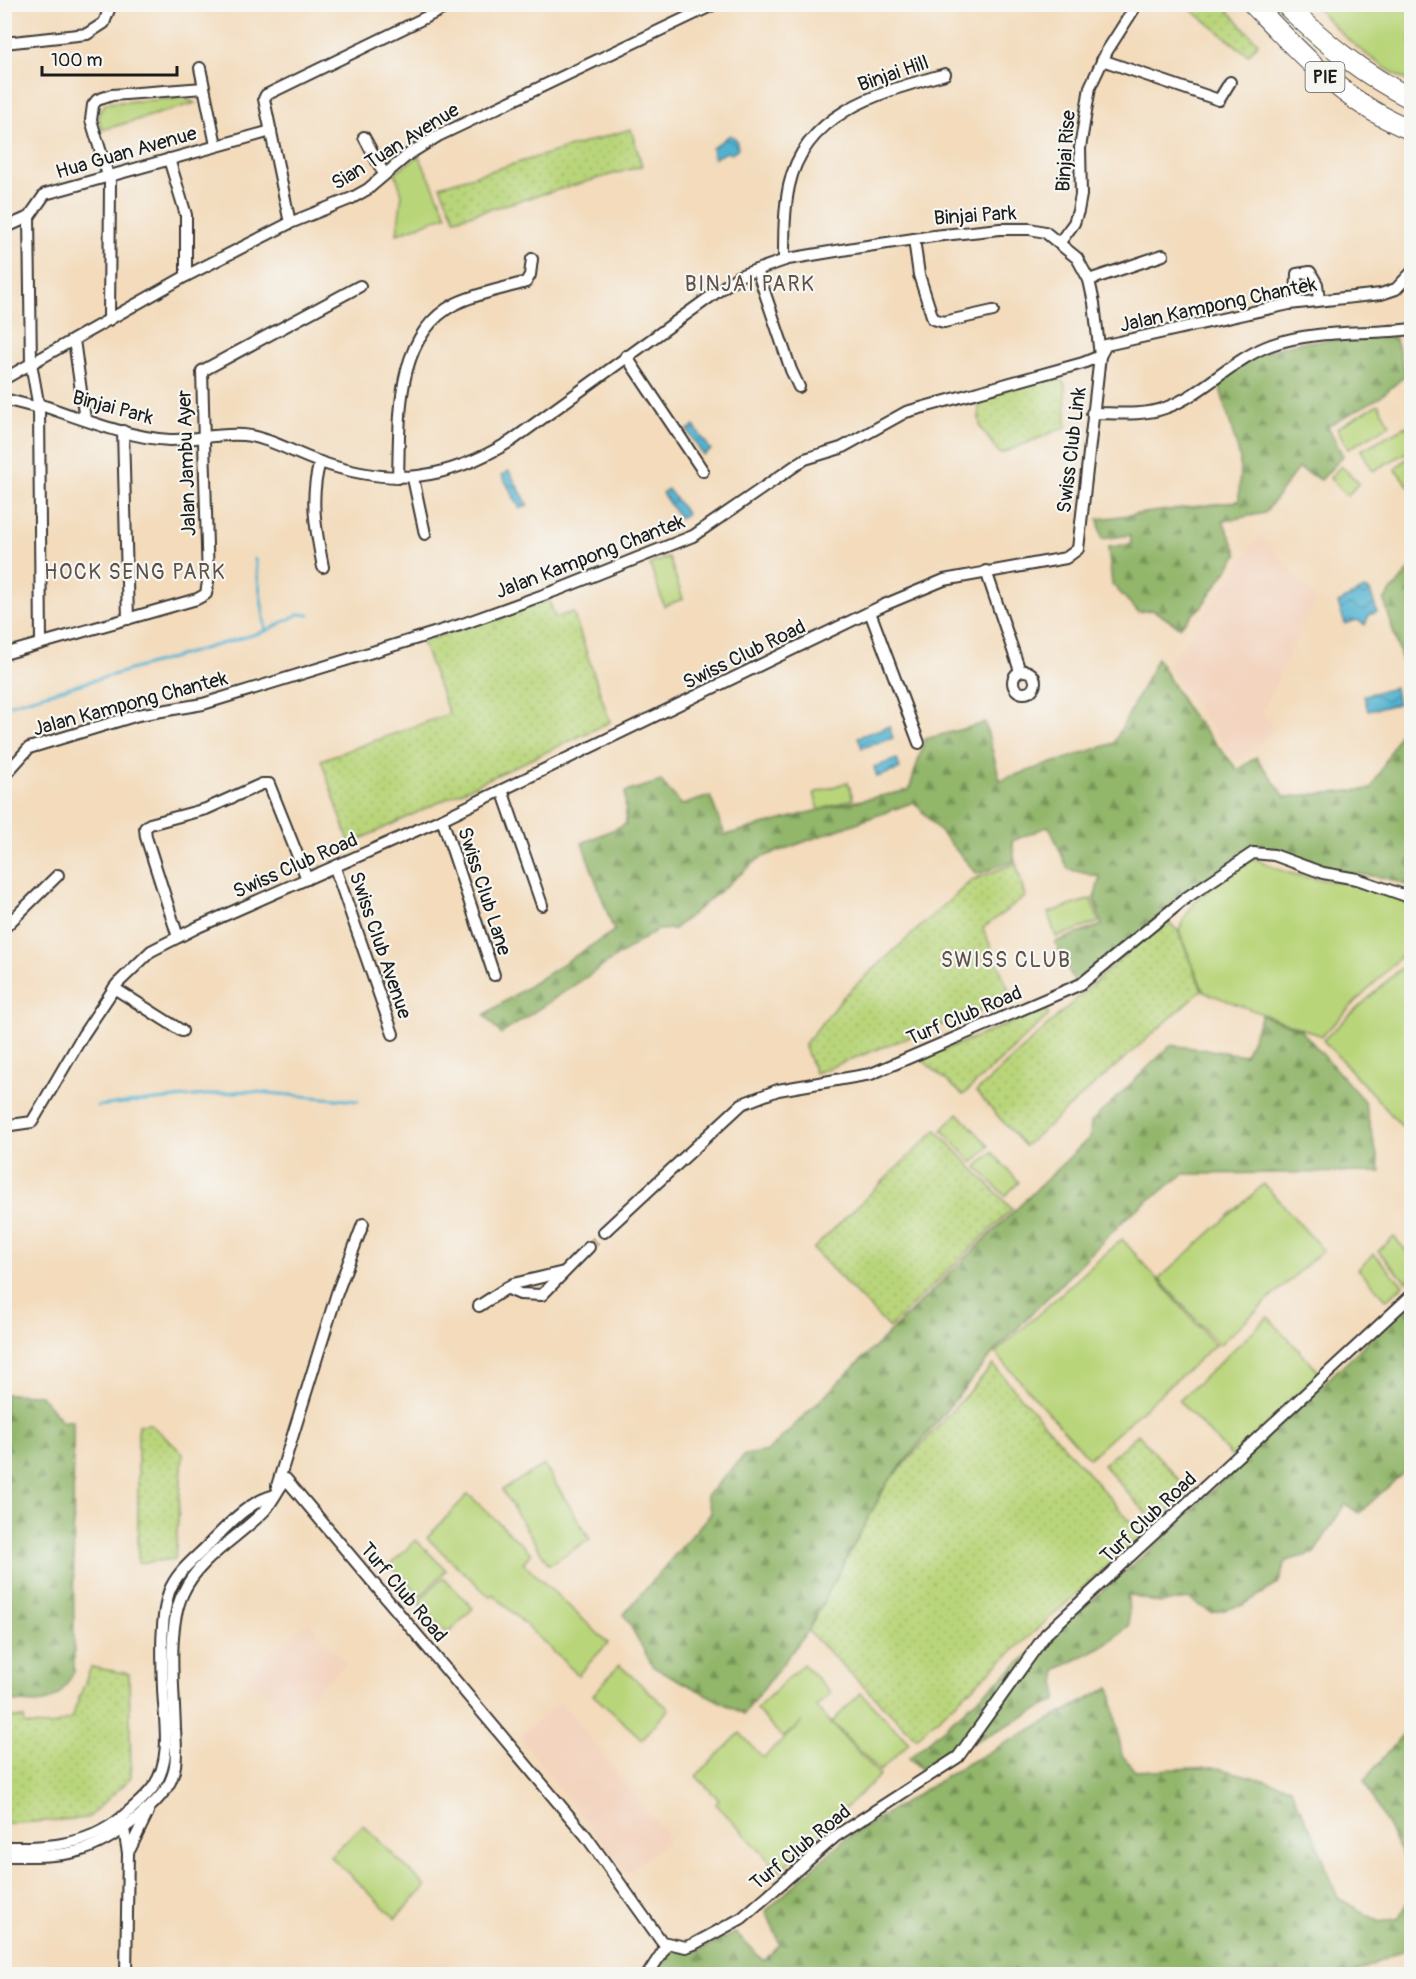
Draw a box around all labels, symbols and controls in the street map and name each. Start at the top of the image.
scale bar [42,39,177,77]
text: 100 m [51,49,103,72]
street label: Binjai Hill [854,50,932,97]
road number: PIE [1306,62,1344,92]
street label: Sian Tuan Avenue [327,97,464,196]
street label: Binjai Rise [1050,109,1081,193]
street label: Hua Guan Avenue [53,120,200,185]
street label: Binjai Park [933,200,1018,231]
district label: BINJAI PARK [685,271,815,298]
street label: Jalan Kampong Chantek [1117,271,1319,338]
street label: Binjai Park [70,385,157,430]
street label: Swiss Club Link [1051,385,1092,514]
street label: Jalan Jambu Ayer [171,389,202,537]
street label: Jalan Kampong Chantek [492,509,689,604]
district label: HOCK SENG PARK [44,559,226,586]
street label: Swiss Club Road [679,614,810,695]
street label: Jalan Kampong Chantek [30,665,231,742]
street label: Swiss Club Lane [452,824,517,959]
street label: Swiss Club Road [229,827,361,904]
street label: Swiss Club Avenue [344,868,417,1022]
district label: SWISS CLUB [941,947,1071,974]
street label: Turf Club Road [903,980,1026,1051]
street label: Turf Club Road [1095,1466,1202,1568]
street label: Turf Club Road [355,1537,453,1647]
street label: Turf Club Road [745,1799,856,1896]

